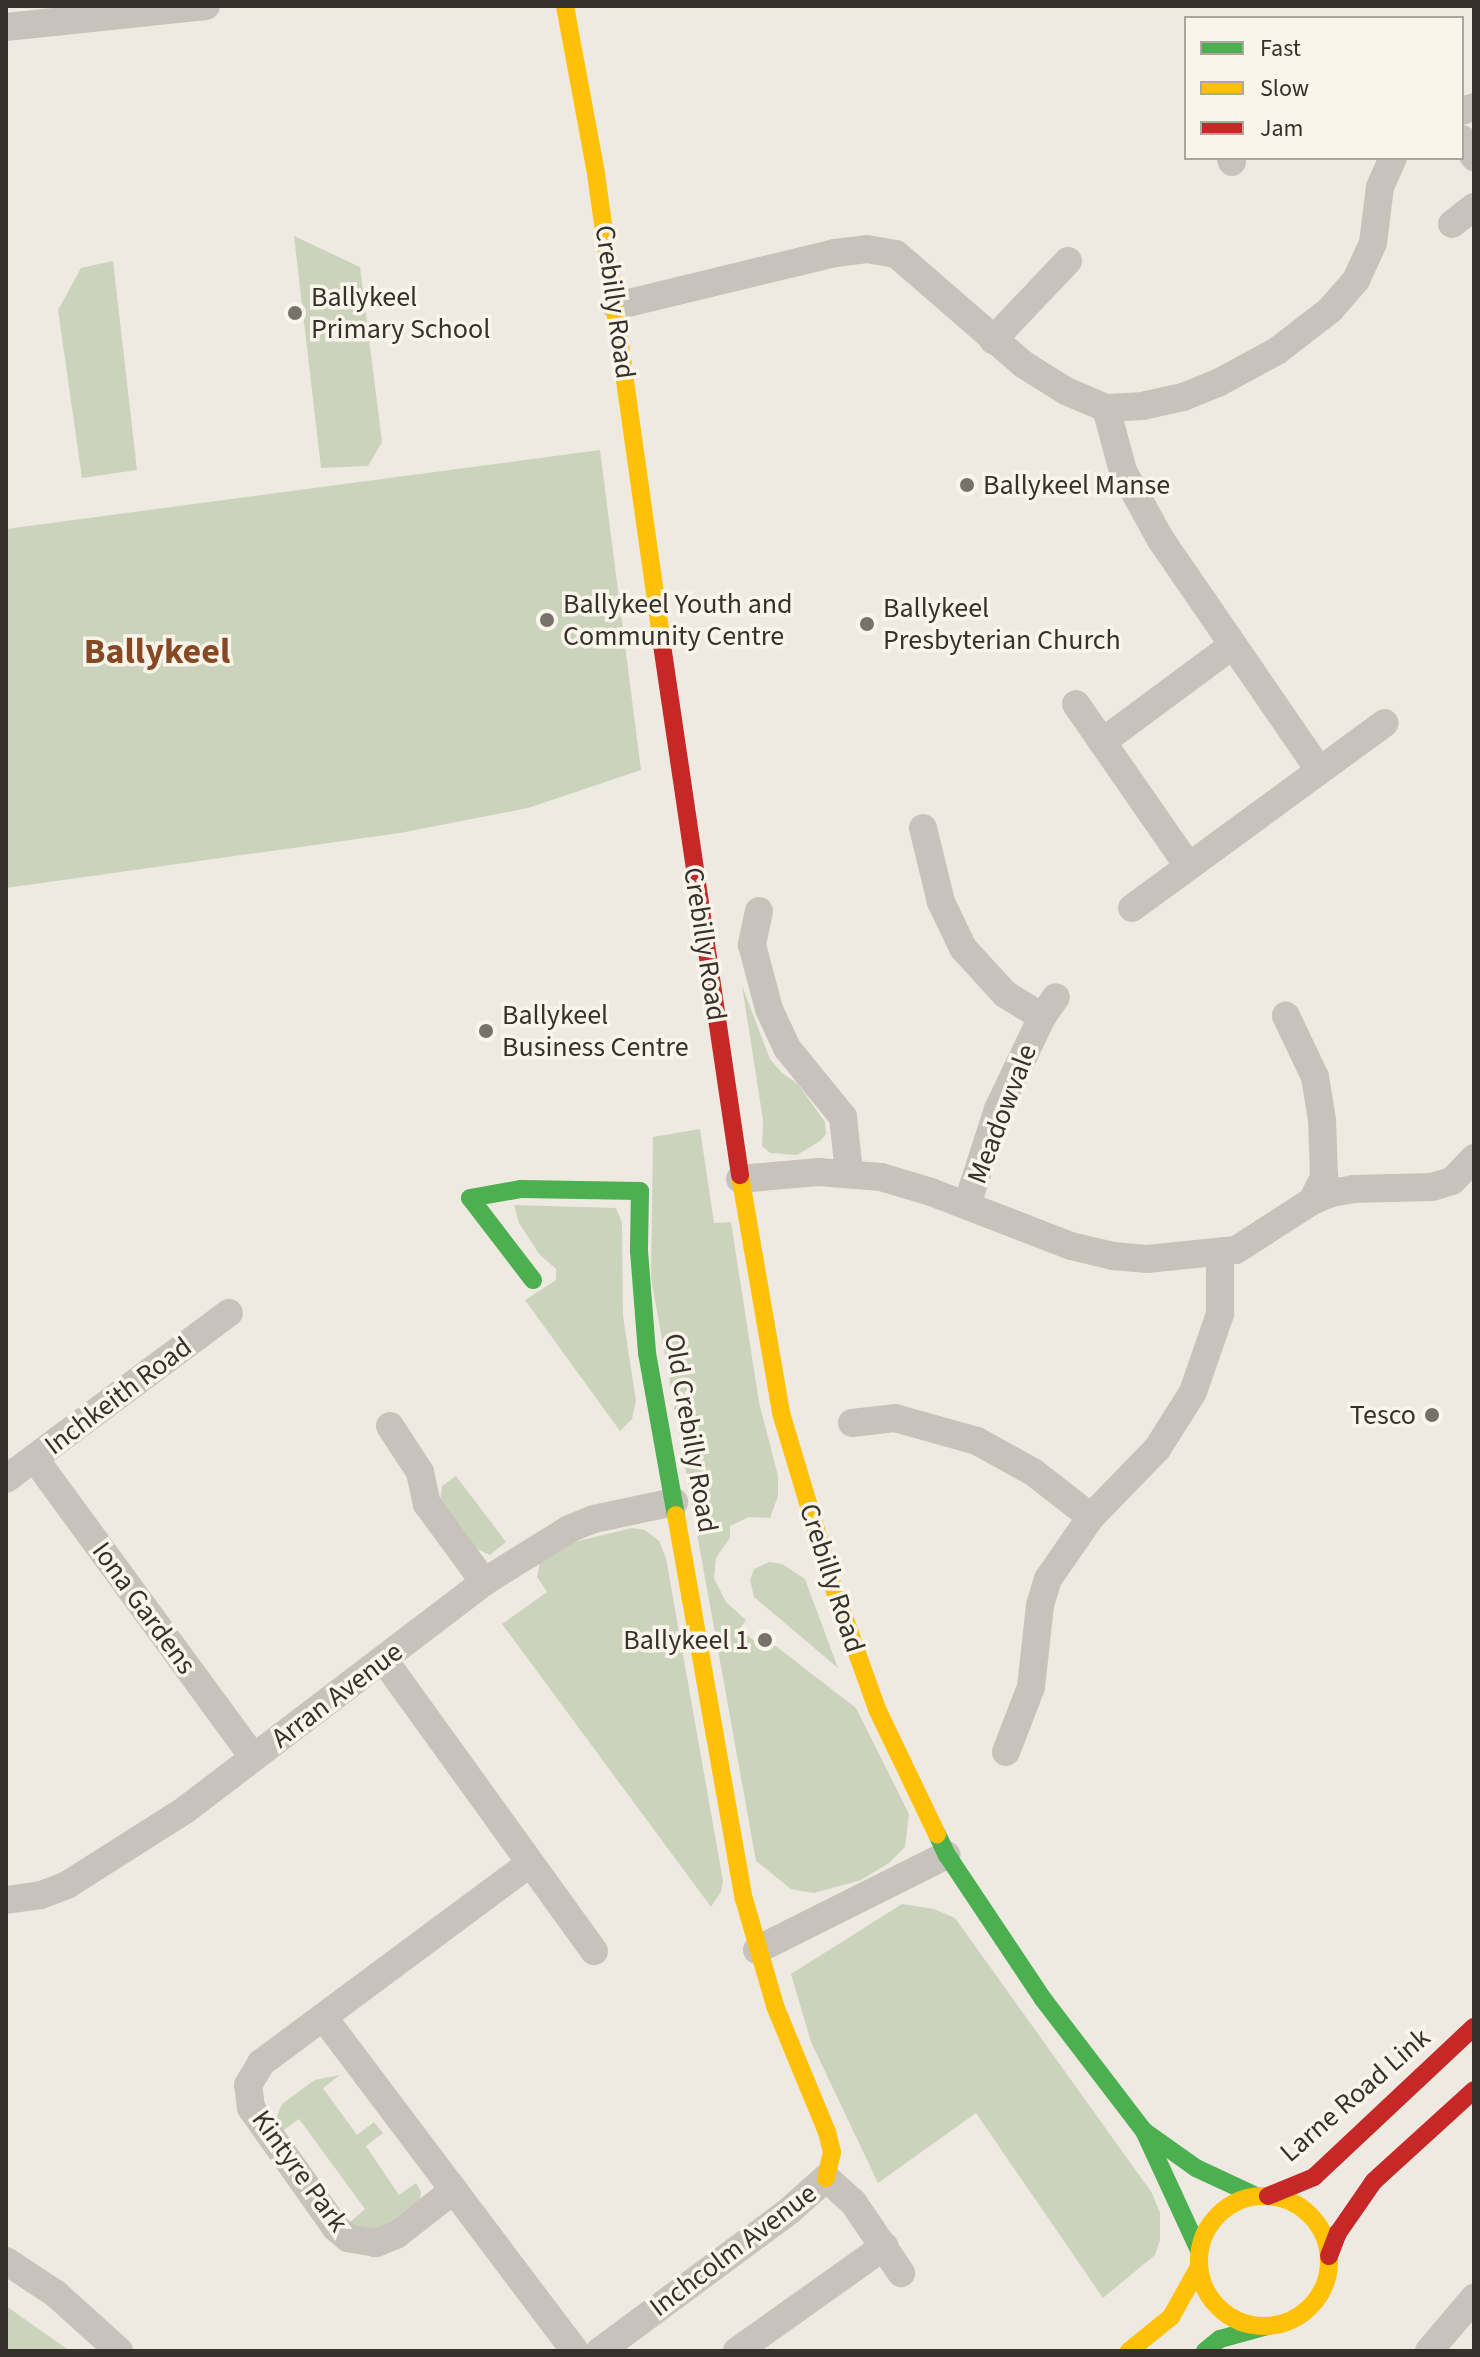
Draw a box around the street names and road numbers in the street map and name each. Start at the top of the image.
street label: Crebilly Road [588,223,642,381]
street label: Crebilly Road [676,865,734,1023]
street label: Meadowvale [960,1040,1044,1188]
street label: Inchkeith Road [38,1330,198,1462]
street label: Old Crebilly Road [657,1331,725,1535]
street label: Crebilly Road [792,1499,872,1657]
street label: Iona Gardens [85,1535,203,1681]
street label: Arran Avenue [265,1635,409,1755]
street label: Larne Road Link [1273,2021,1437,2169]
street label: Kintyre Park [245,2104,355,2238]
street label: Inchcolm Avenue [643,2176,823,2324]

